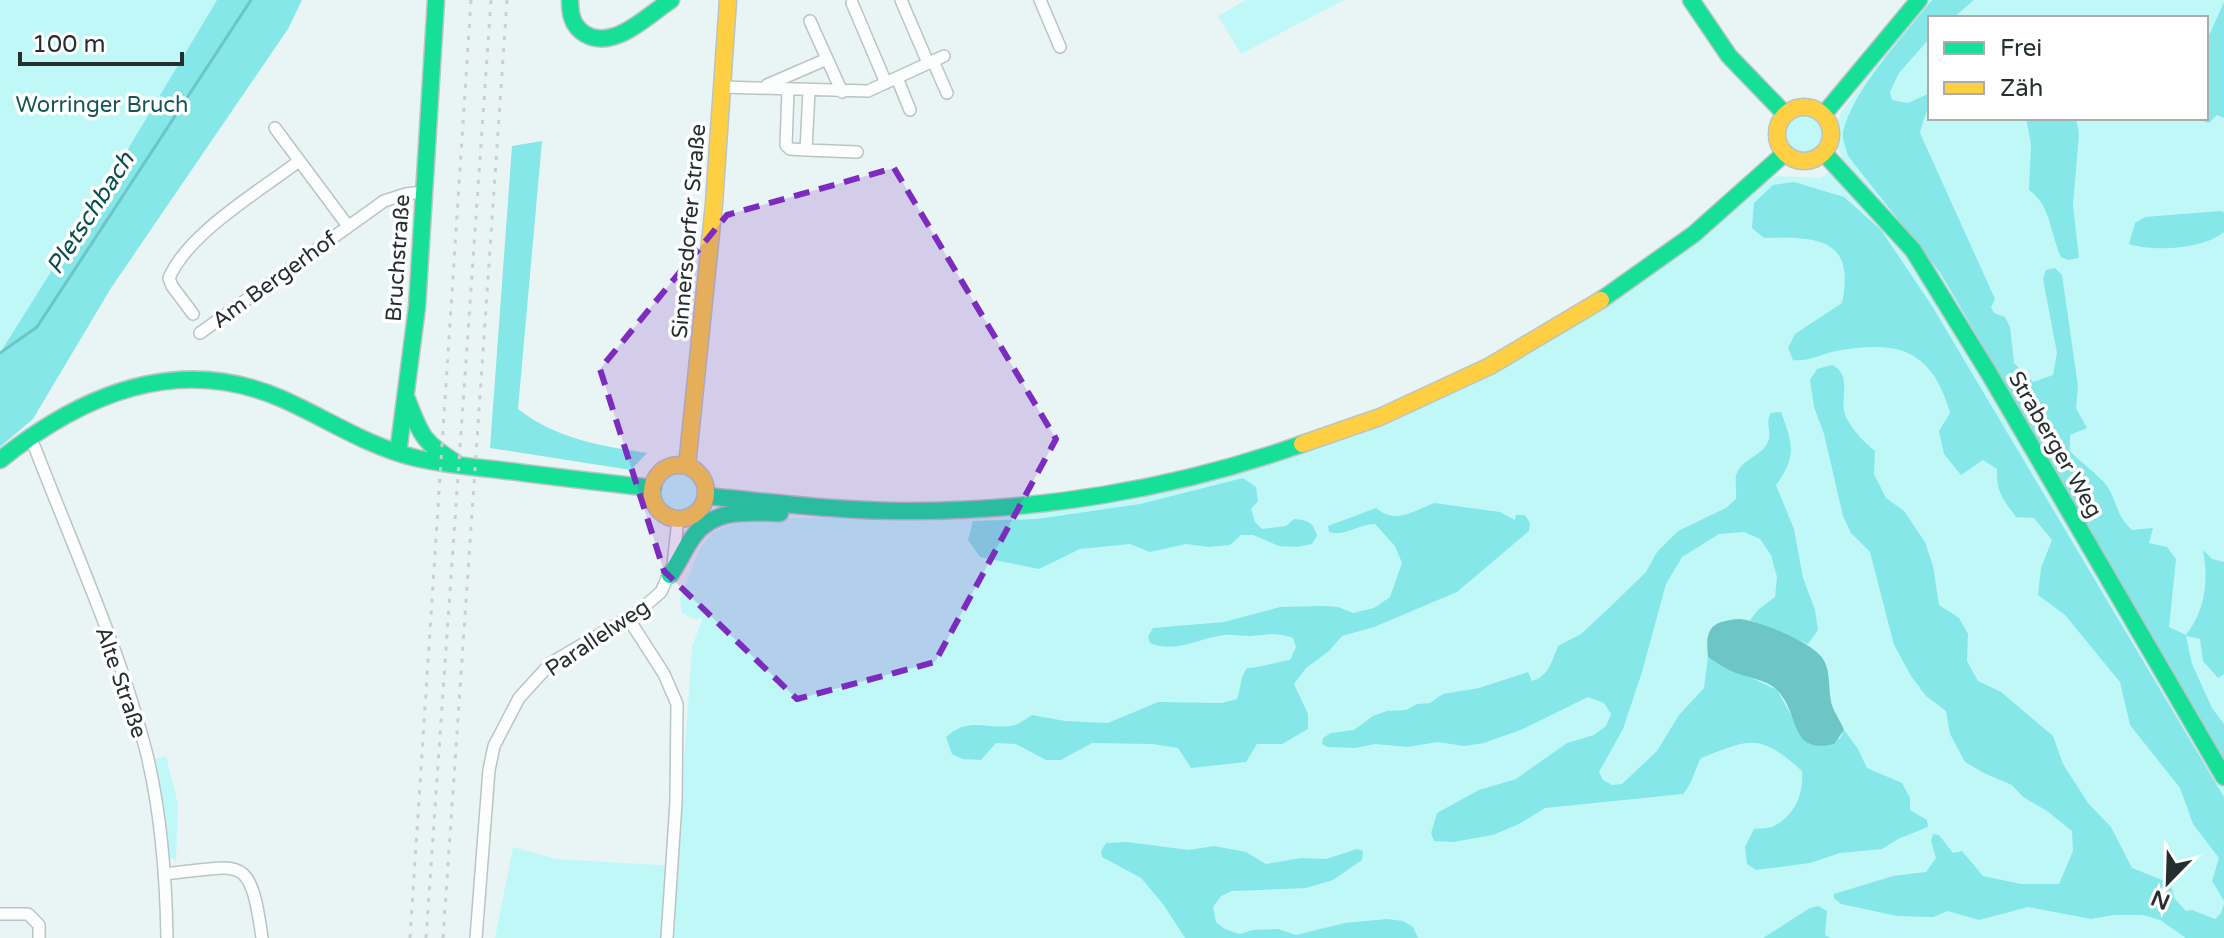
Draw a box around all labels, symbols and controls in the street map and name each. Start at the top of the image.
scale bar [20,16,182,66]
legend [1928,16,2208,120]
text: 100 m [32,30,106,59]
text: Frei [2000,34,2042,63]
text: Zäh [2000,74,2043,103]
park label: Worringer Bruch [16,92,188,118]
street label: Sinnersdorfer Straße [667,123,711,339]
water label: Pletschbach [40,146,141,280]
street label: Bruchstraße [381,194,415,323]
street label: Am Bergerhof [207,226,342,334]
street label: Straberger Weg [2003,367,2108,522]
street label: Parallelweg [541,594,655,682]
street label: Alte Straße [90,623,152,742]
north arrow [2128,842,2208,922]
text: N [2147,884,2174,915]

